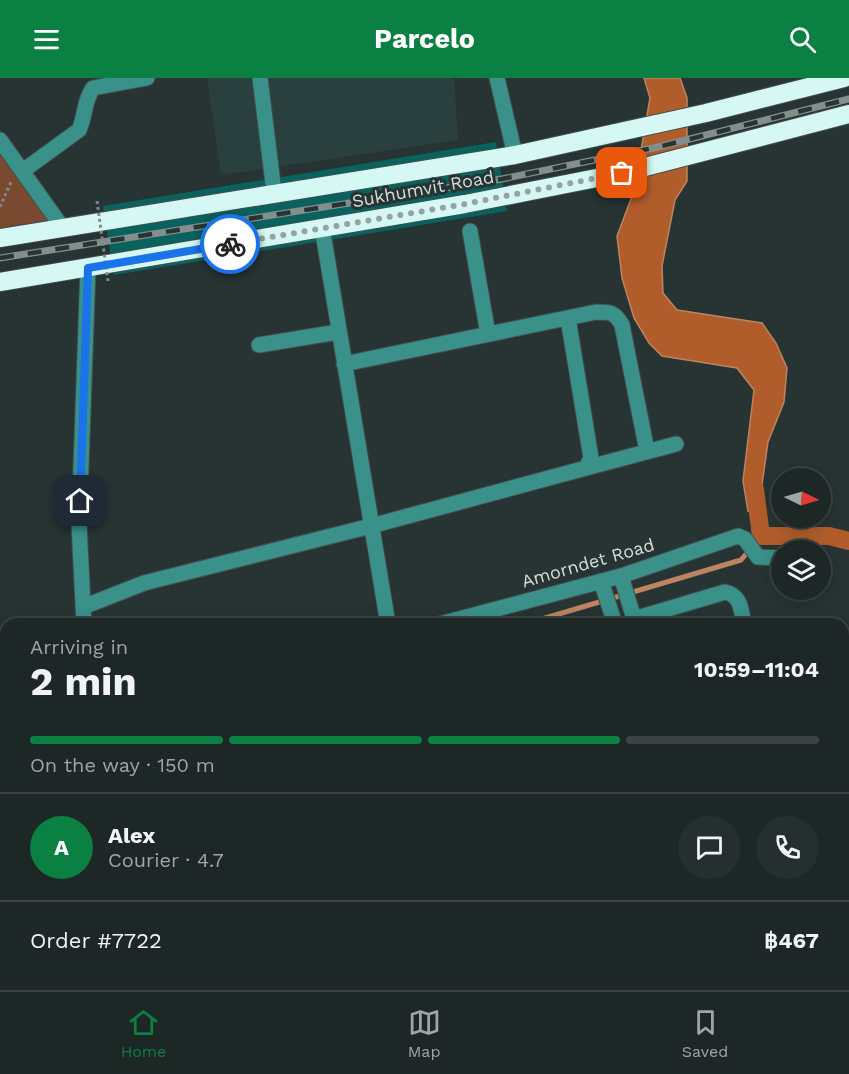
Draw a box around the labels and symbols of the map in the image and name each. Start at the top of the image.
pin [596,147,647,198]
street label: Sukhumvit Road [350,166,495,211]
courier [200,214,260,274]
north arrow [771,468,831,528]
pin [54,475,105,526]
street label: Amorndet Road [519,533,657,592]

